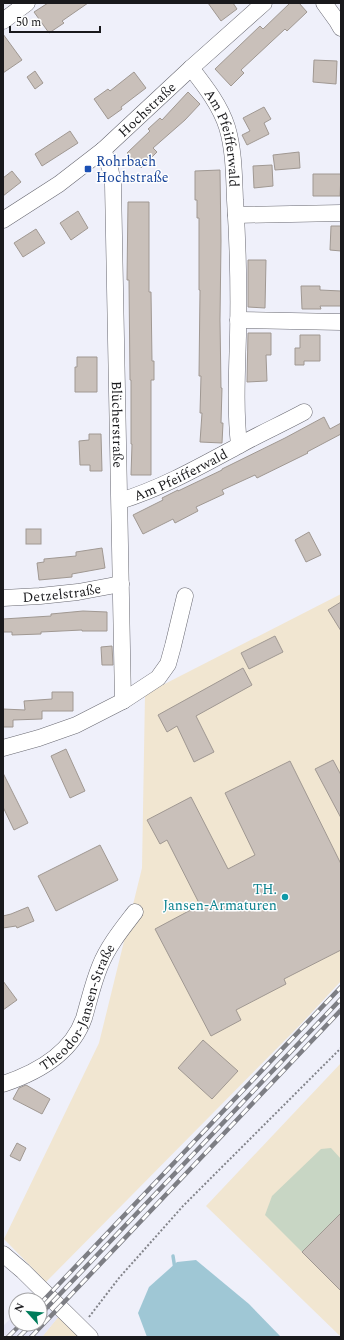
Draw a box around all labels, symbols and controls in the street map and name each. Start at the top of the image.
scale bar [10,8,100,34]
text: 50 m [16,13,41,32]
street label: Hochstraße [113,77,181,142]
street label: Am Pfeifferwald [199,85,245,188]
place label: Rohrbach Hochstraße [96,151,169,188]
marker: Rohrbach Hochstraße [83,164,93,174]
street label: Blücherstraße [106,381,128,468]
street label: Am Pfeifferwald [131,444,232,507]
street label: Detzelstraße [22,578,103,608]
place label: TH. Jansen-Armaturen [163,879,277,916]
marker: TH. Jansen-Armaturen [280,892,290,902]
street label: Theodor-Jansen-Straße [35,940,120,1076]
north arrow [8,1292,48,1332]
text: N [10,1300,29,1316]

